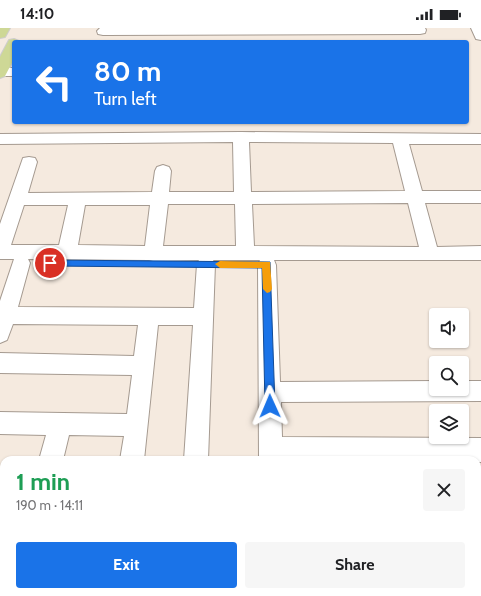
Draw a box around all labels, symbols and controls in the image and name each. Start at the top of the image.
text: 14:10 [20,5,54,23]
text: 80 m [94,54,161,88]
icon: left [28,56,80,108]
text: Turn left [94,88,157,110]
pin [33,246,67,280]
icon: arrive [39,252,61,274]
map controls [429,308,469,444]
button: sound [429,308,469,348]
button: search [429,356,469,396]
position arrow [249,385,291,427]
button: layers [429,404,469,444]
text: 1 min [16,467,70,496]
button: close [423,469,465,511]
text: 190 m · 14:11 [16,497,83,513]
button: Exit [16,542,237,588]
button: Share [245,542,465,588]

